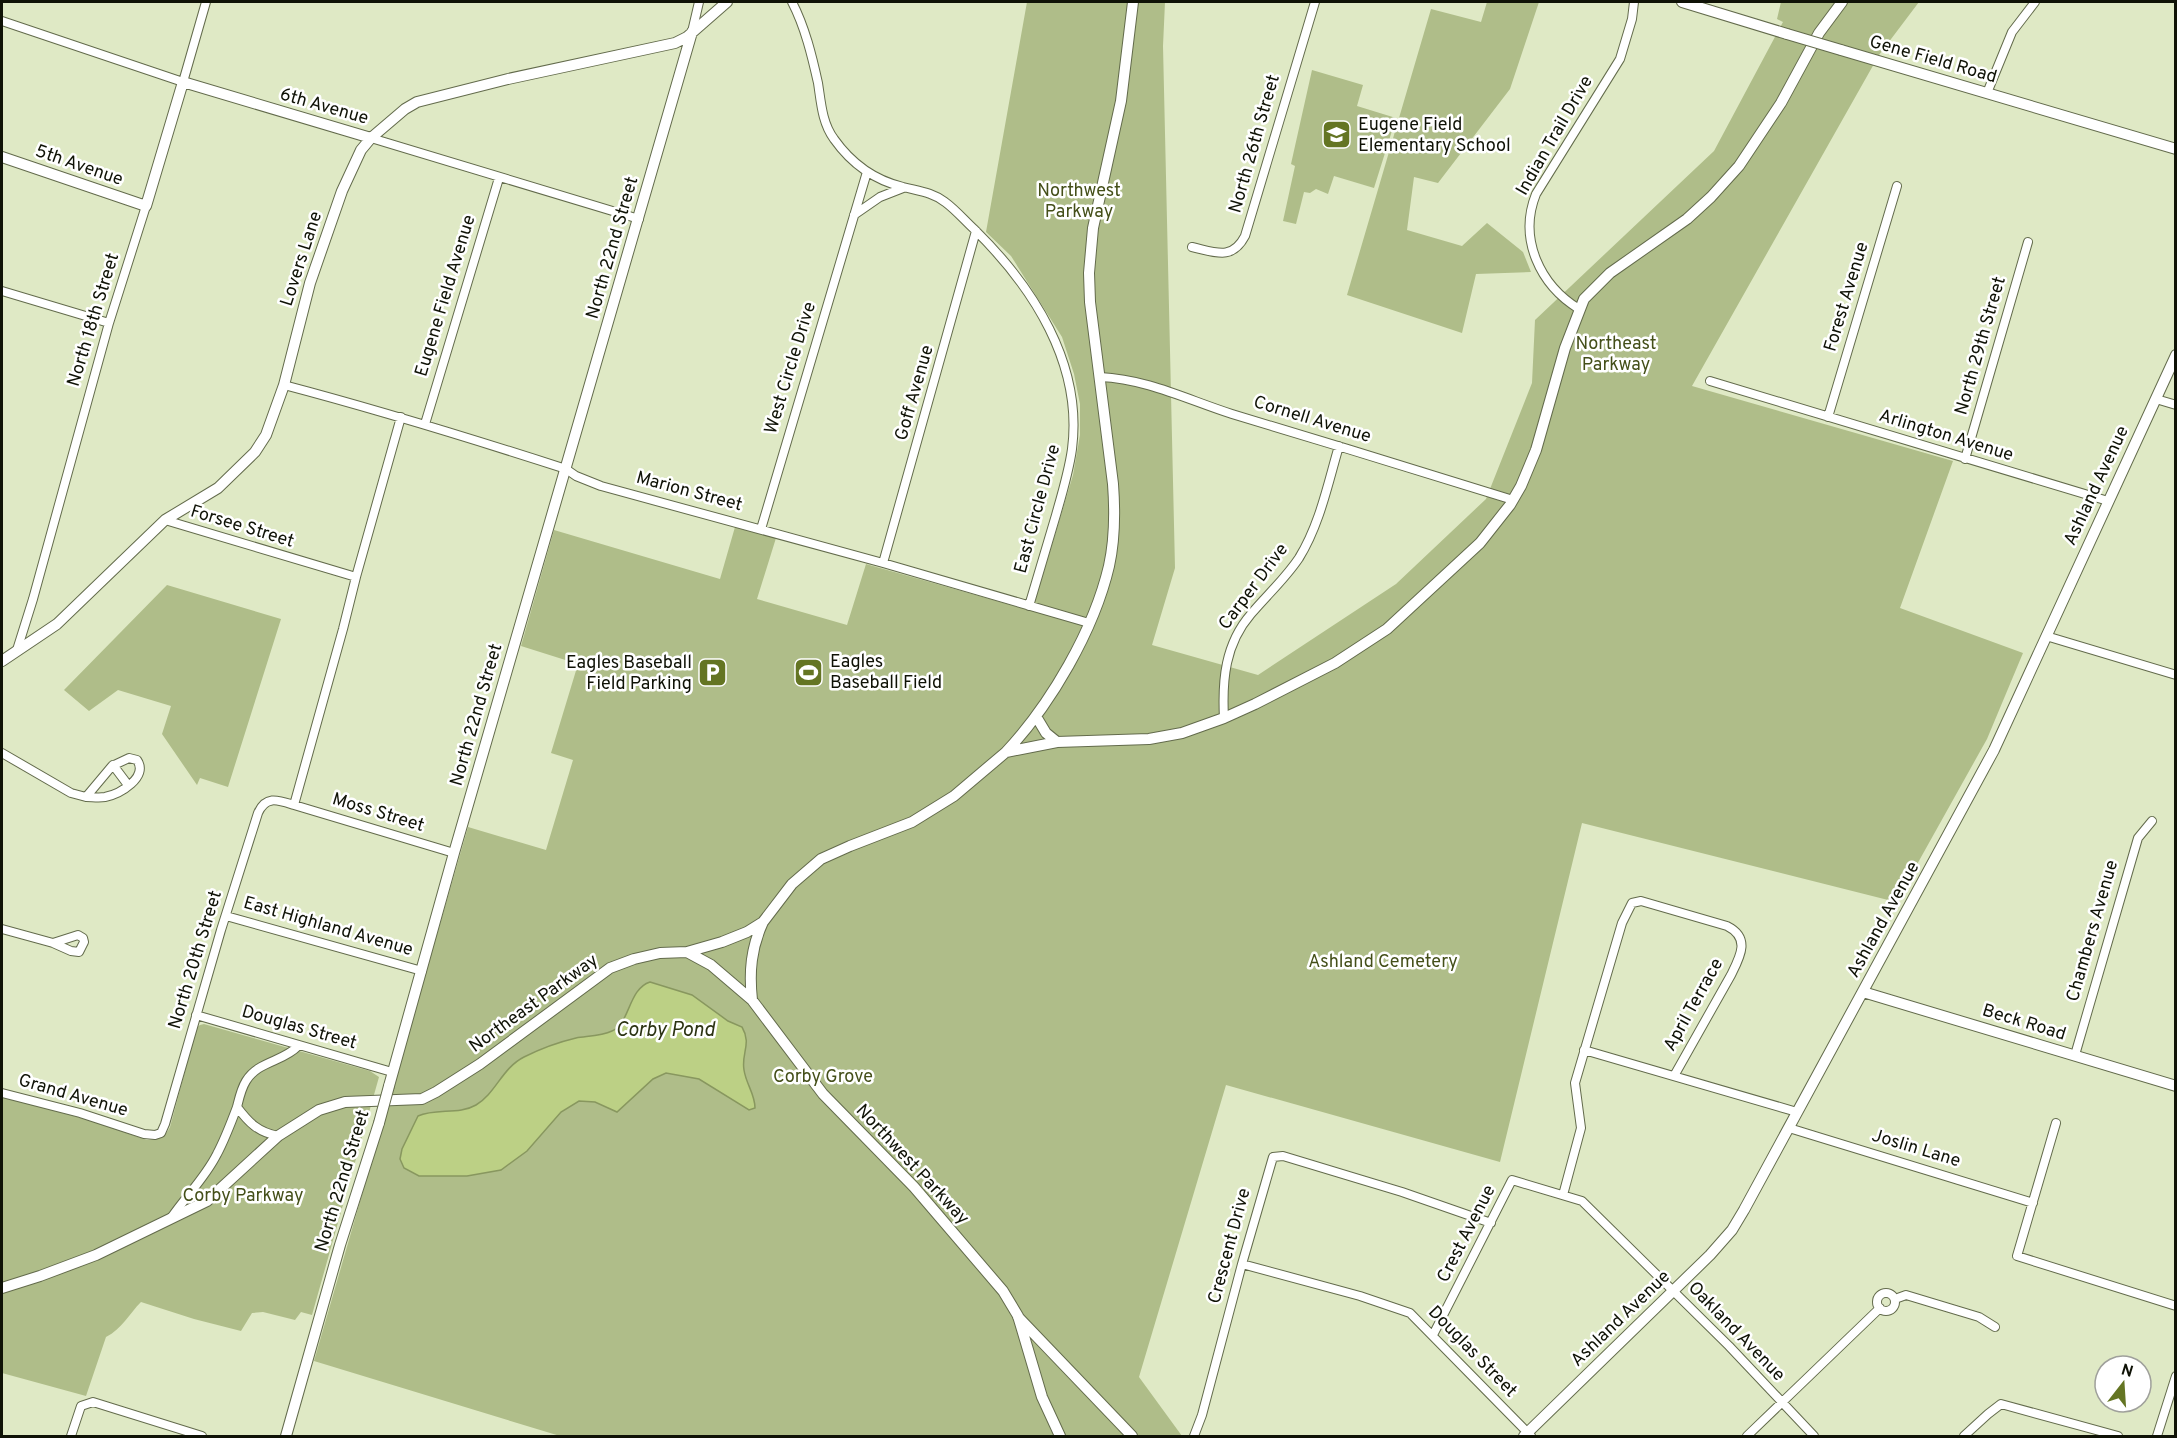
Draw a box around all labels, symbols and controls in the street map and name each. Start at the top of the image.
street label: Gene Field Road [1867,31,1999,89]
street label: North 26th Street [1224,72,1286,216]
street label: Indian Trail Drive [1511,72,1599,200]
street label: 6th Avenue [277,83,371,131]
place label: Eugene Field Elementary School [1358,114,1511,158]
school or university icon: Eugene Field Elementary School [1321,119,1353,151]
street label: 5th Avenue [32,140,126,192]
street label: North 22nd Street [582,174,644,322]
park label: Northwest Parkway [1037,180,1121,224]
street label: Lovers Lane [276,209,328,309]
street label: Eugene Field Avenue [410,212,482,380]
street label: Forest Avenue [1819,239,1875,355]
street label: North 18th Street [63,250,125,390]
street label: North 29th Street [1950,274,2012,418]
street label: West Circle Drive [760,299,822,437]
park label: Northeast Parkway [1576,333,1656,377]
street label: Goff Avenue [890,343,940,443]
street label: Cornell Avenue [1250,391,1374,449]
street label: Arlington Avenue [1876,405,2016,467]
street label: Ashland Avenue [2059,423,2135,549]
street label: East Circle Drive [1010,442,1066,576]
street label: Marion Street [633,467,745,517]
street label: Forsee Street [187,500,297,554]
street label: Carper Drive [1214,539,1294,635]
street label: North 22nd Street [446,641,508,789]
place label: Eagles Baseball Field [830,651,942,695]
place label: Eagles Baseball Field Parking [566,652,692,696]
sports icon: Eagles Baseball Field [793,656,825,688]
parking icon: Eagles Baseball Field Parking [697,657,729,689]
street label: Moss Street [329,788,427,838]
street label: Ashland Avenue [1843,858,1925,982]
street label: Chambers Avenue [2062,858,2124,1004]
street label: North 20th Street [164,888,228,1032]
street label: East Highland Avenue [240,892,416,962]
street label: Northeast Parkway [465,950,603,1058]
park label: Ashland Cemetery [1308,951,1458,974]
street label: April Terrace [1659,954,1729,1056]
street label: Beck Road [1979,999,2069,1047]
street label: Douglas Street [239,1001,359,1055]
water label: Corby Pond [616,1018,716,1044]
park label: Corby Grove [773,1066,873,1089]
street label: Grand Avenue [16,1069,130,1123]
street label: Northwest Parkway [850,1100,974,1230]
street label: North 22nd Street [310,1107,376,1255]
street label: Joslin Lane [1869,1125,1963,1173]
street label: Crest Avenue [1433,1181,1501,1287]
park label: Corby Parkway [183,1185,303,1208]
street label: Crescent Drive [1204,1186,1256,1306]
street label: Ashland Avenue [1566,1266,1676,1372]
street label: Oakland Avenue [1682,1277,1790,1387]
street label: Douglas Street [1422,1301,1522,1403]
north arrow [2093,1354,2153,1414]
text: N [2118,1360,2135,1383]

